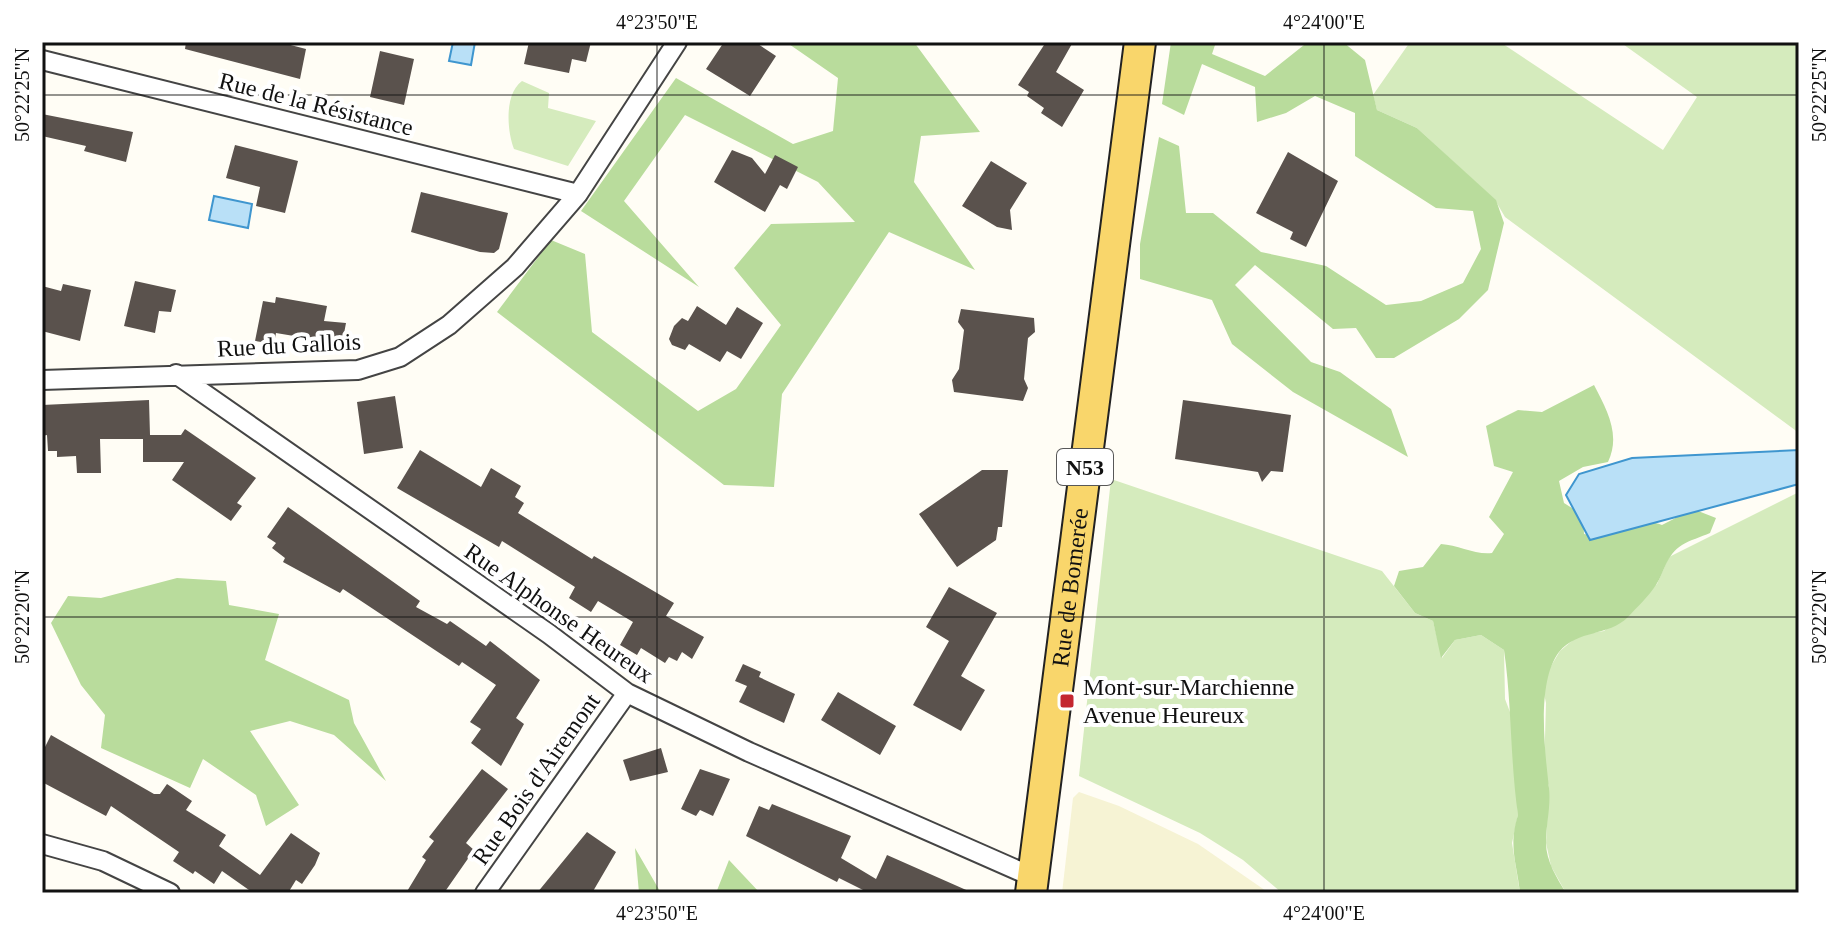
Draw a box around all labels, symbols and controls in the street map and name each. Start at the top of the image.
text: 4°23'50"E [616,11,698,33]
text: 4°24'00"E [1283,11,1365,33]
text: 50°22'25"N [11,48,33,142]
text: 50°22'25"N [1808,48,1830,142]
street label: Rue de la Résistance [216,67,416,141]
street label: Rue du Gallois [216,328,362,362]
road number: N53 [1057,449,1113,485]
street label: Rue de Bomerée [1047,507,1093,668]
street label: Rue Alphonse Heureux [460,538,658,688]
text: 50°22'20"N [11,570,33,664]
text: 50°22'20"N [1808,570,1830,664]
place label: Mont-sur-Marchienne Avenue Heureux [1083,674,1294,728]
street label: Rue Bois d'Airemont [467,688,605,870]
marker: Mont-sur-Marchienne Avenue Heureux [1058,692,1076,710]
text: 4°23'50"E [616,902,698,924]
text: 4°24'00"E [1283,902,1365,924]

